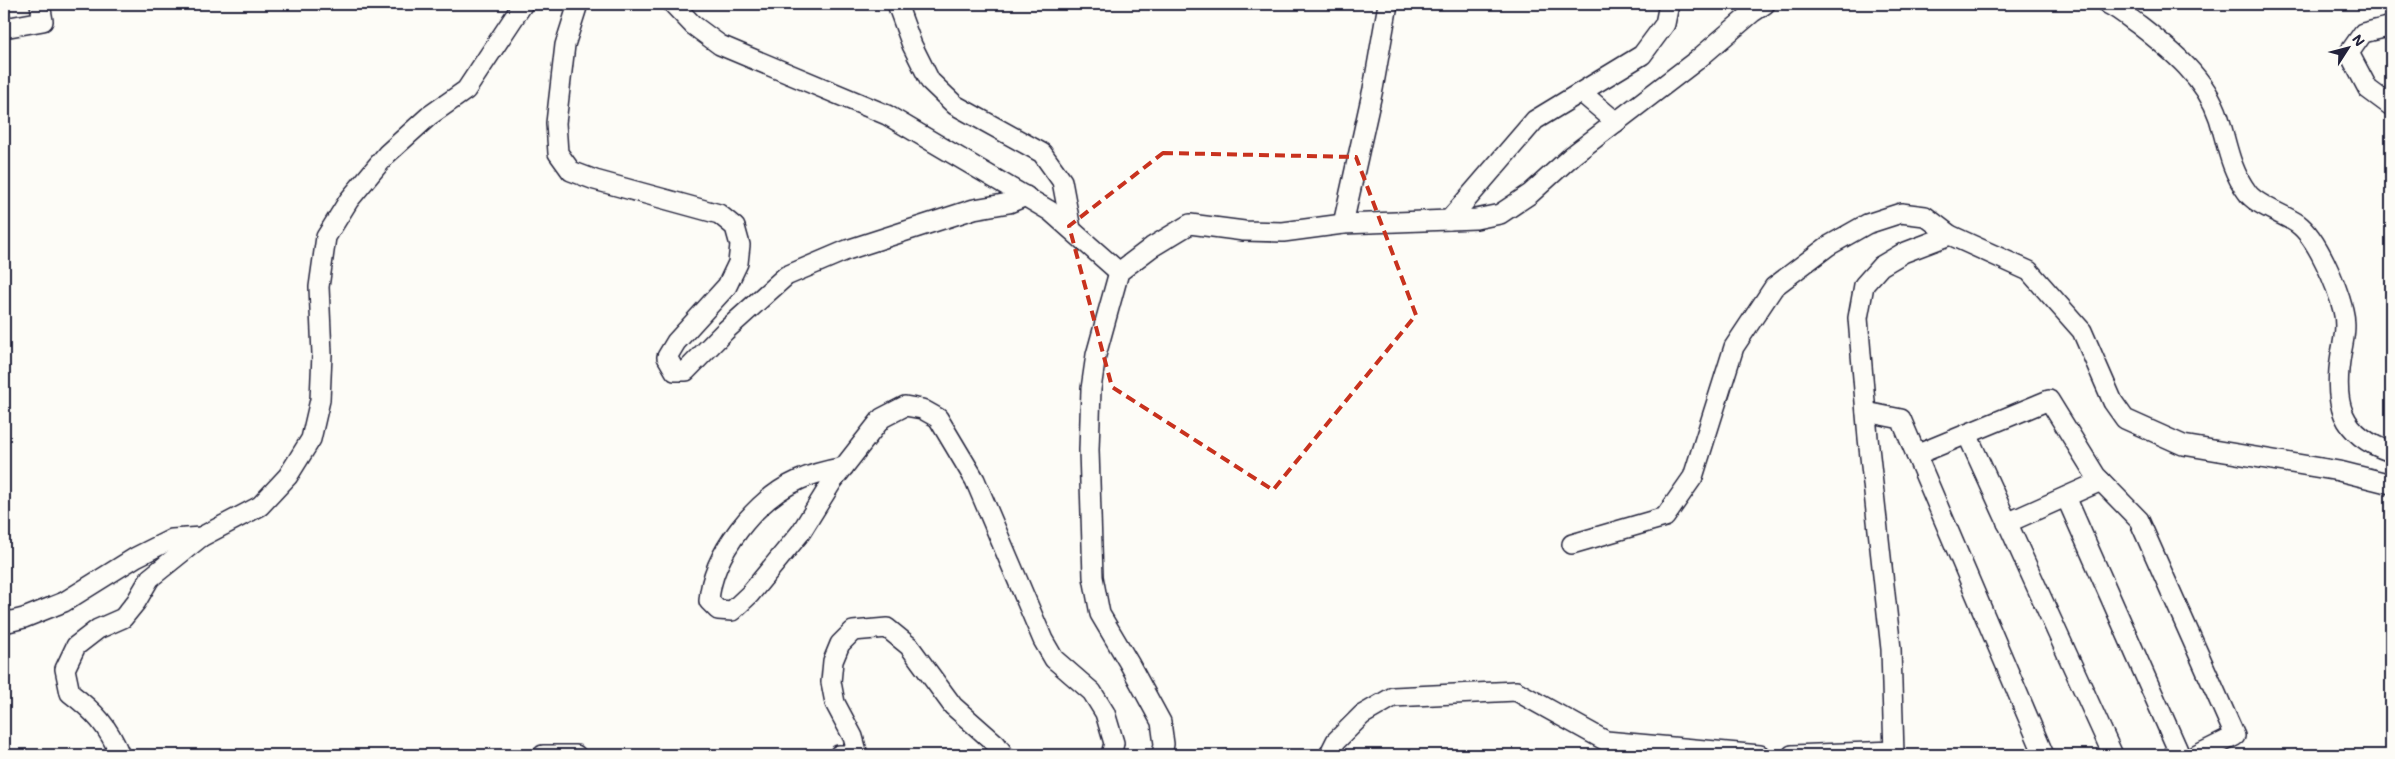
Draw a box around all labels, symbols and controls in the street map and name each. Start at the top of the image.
north arrow [2322,22,2372,72]
text: N [2348,30,2370,50]

